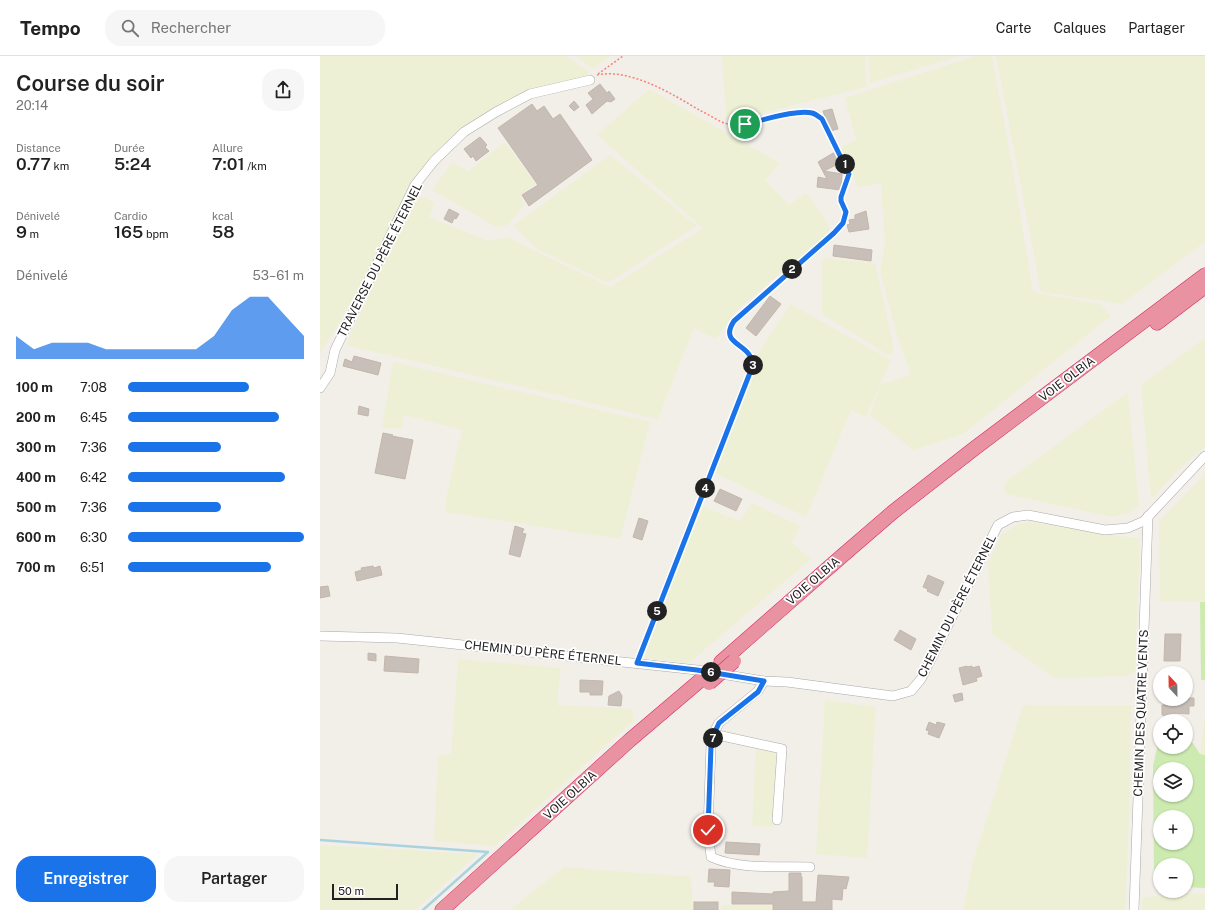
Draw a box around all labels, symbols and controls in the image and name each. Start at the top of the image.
search box [105,10,385,46]
text: Tempo [20,17,81,39]
icon: search [119,17,141,39]
text: Rechercher [151,19,231,36]
text: Carte [996,20,1032,36]
text: Calques [1054,20,1106,36]
text: Partager [1128,20,1185,36]
button: share [262,69,304,111]
text: Course du soir [16,70,165,96]
text: 20:14 [16,98,48,113]
pin [728,107,762,141]
icon: arrive [734,113,756,135]
text: Distance [16,142,61,154]
text: Durée [114,142,145,154]
text: Allure [212,142,243,154]
text: 0.77 [16,154,51,174]
text: 5:24 [114,154,151,174]
text: 7:01 [212,154,245,174]
pin: 1 [835,154,855,174]
text: 1 [843,158,847,170]
text: km [51,160,69,172]
text: /km [245,160,267,172]
street label: TRAVERSE DU PÈRE ÉTERNEL [335,180,425,340]
text: Dénivelé [16,210,60,222]
text: Cardio [114,210,147,222]
text: kcal [212,210,233,222]
text: 9 [16,222,27,242]
text: 165 [114,222,143,242]
text: 58 [212,222,234,242]
text: m [27,228,39,240]
text: bpm [143,228,169,240]
pin: 2 [782,259,802,279]
text: 2 [789,263,796,275]
text: Dénivelé [16,268,68,283]
text: 53–61 m [252,268,304,283]
street label: VOIE OLBIA [1036,353,1098,405]
pin: 3 [743,355,763,375]
text: 3 [749,359,757,371]
text: 100 m [16,380,53,395]
text: 7:08 [80,380,107,395]
text: 200 m [16,410,56,425]
text: 6:45 [80,410,107,425]
text: 300 m [16,440,56,455]
text: 7:36 [80,440,107,455]
text: 400 m [16,470,56,485]
text: 6:42 [80,470,107,485]
pin: 4 [695,478,715,498]
text: 4 [701,482,709,494]
text: 500 m [16,500,56,515]
text: 7:36 [80,500,107,515]
text: 600 m [16,530,56,545]
text: 6:30 [80,530,107,545]
street label: CHEMIN DU PÈRE ÉTERNEL [915,532,999,680]
street label: VOIE OLBIA [783,554,843,608]
text: 700 m [16,560,55,575]
text: 6:51 [80,560,105,575]
pin: 5 [647,601,667,621]
text: 5 [653,605,661,617]
street label: CHEMIN DES QUATRE VENTS [1131,629,1151,797]
street label: CHEMIN DU PÈRE ÉTERNEL [464,638,622,668]
pin: 6 [701,662,721,682]
text: 6 [707,666,715,678]
north arrow [1153,666,1193,706]
map controls [1153,666,1193,898]
button: locate [1153,714,1193,754]
pin: 7 [703,728,723,748]
text: 7 [710,732,716,744]
button: layers [1153,762,1193,802]
street label: VOIE OLBIA [541,767,600,822]
button: + [1153,810,1193,850]
pin [691,813,725,847]
icon: check [697,819,719,841]
button: Enregistrer [16,856,156,902]
button: Partager [164,856,304,902]
button: − [1153,858,1193,898]
scale bar [332,882,398,901]
text: 50 m [338,885,364,897]

